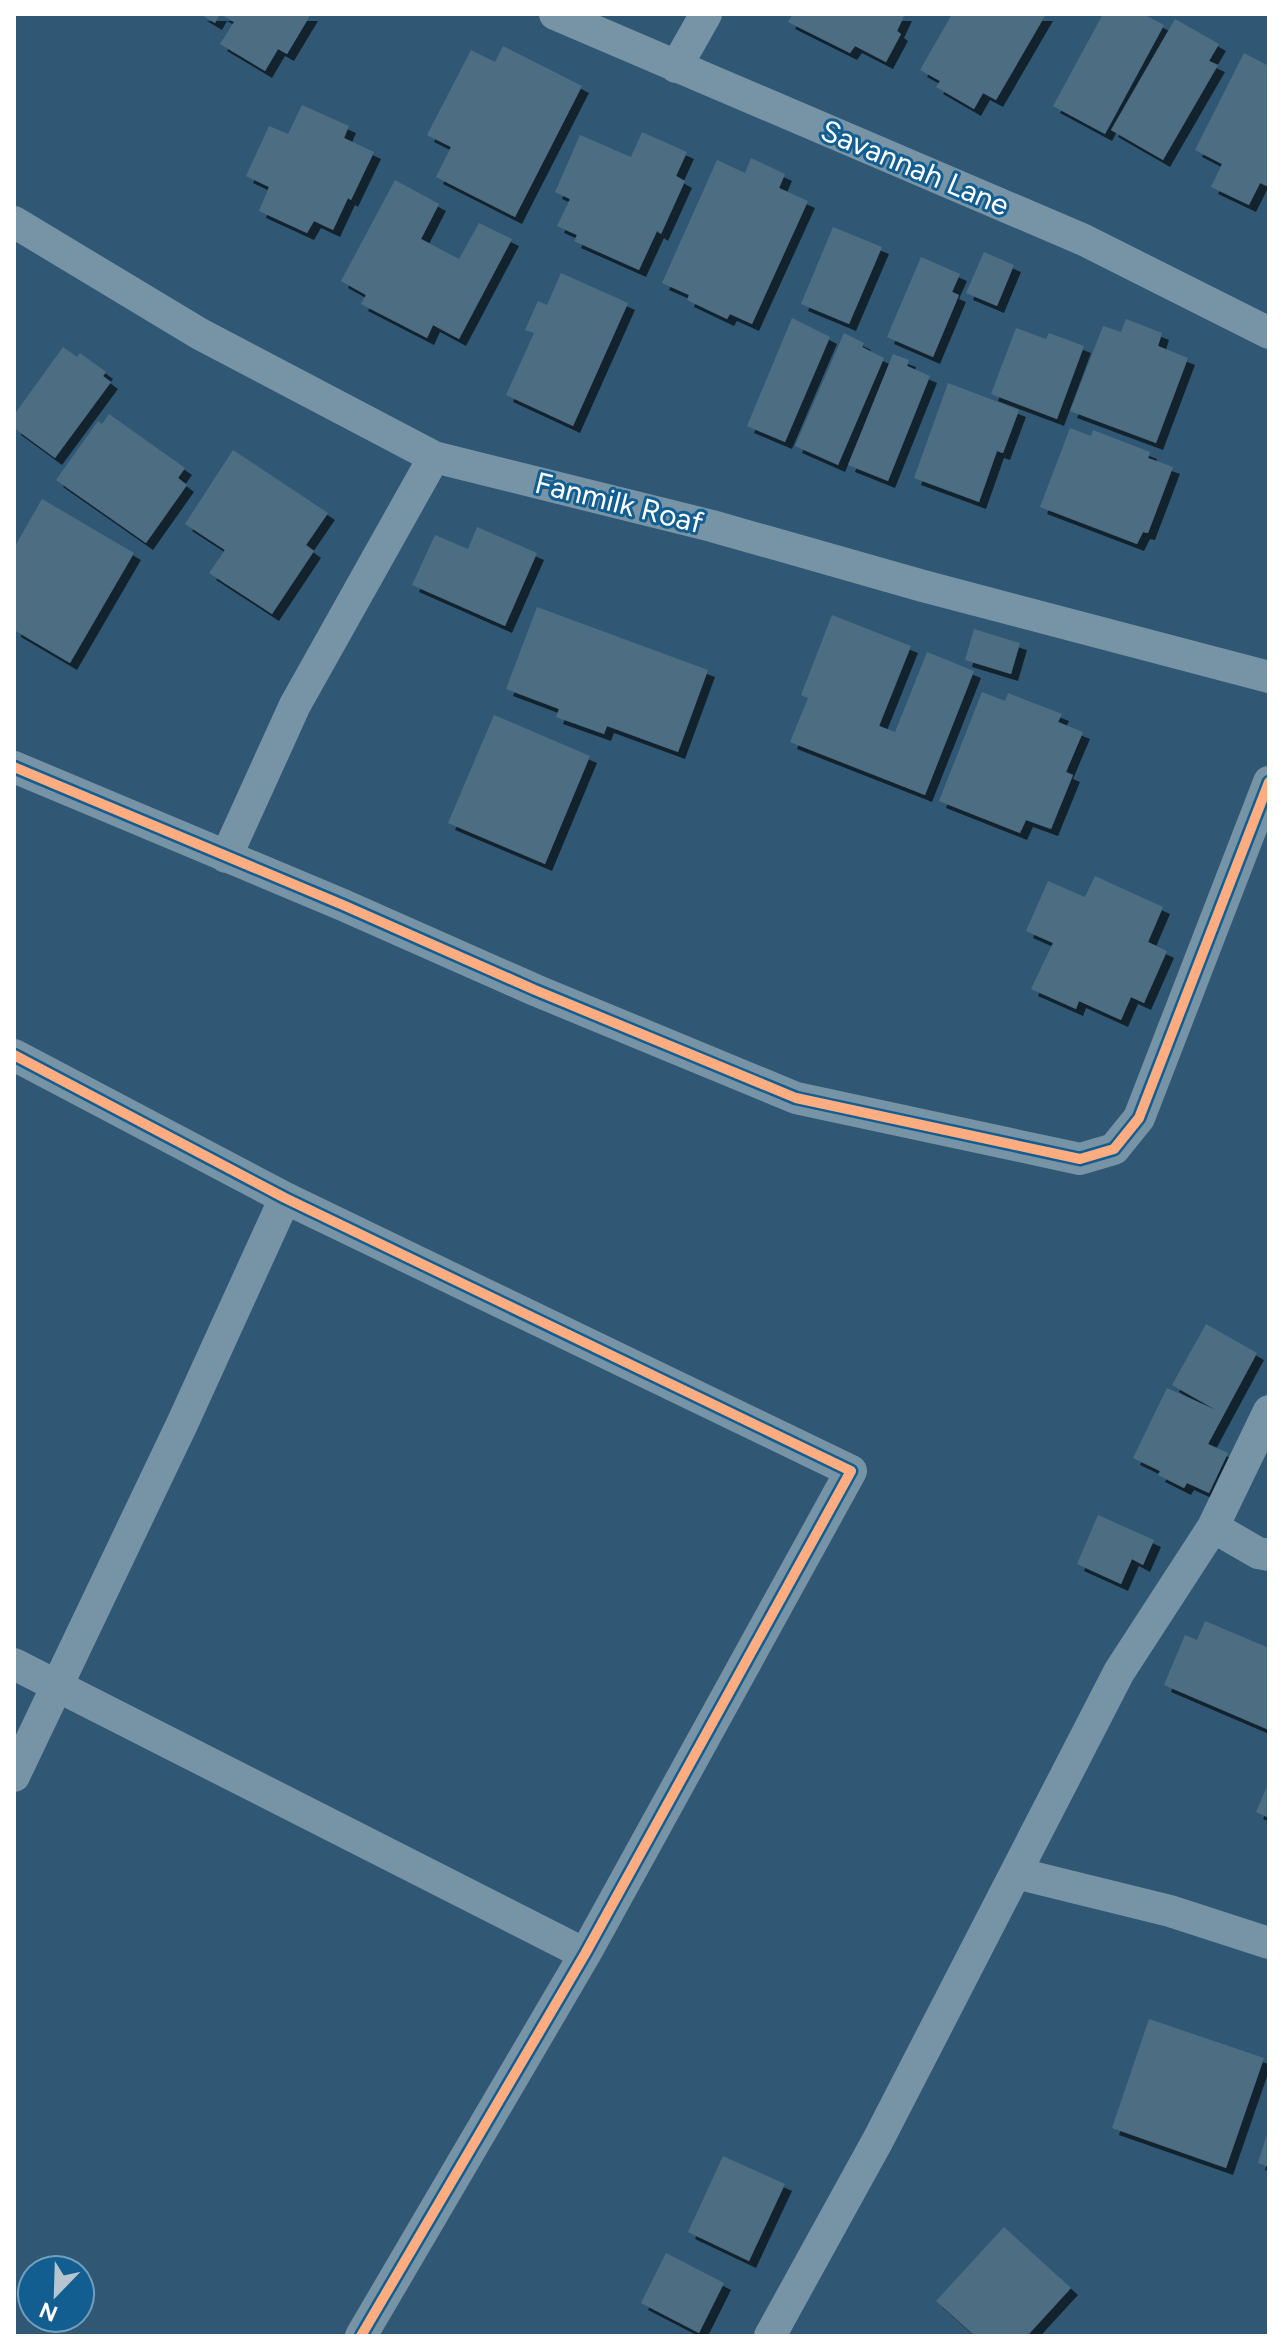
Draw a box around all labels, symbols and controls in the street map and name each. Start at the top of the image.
street label: Savannah Lane [815,111,1015,224]
street label: Fanmilk Roaf [531,464,707,541]
north arrow [16,2254,96,2334]
text: N [35,2296,61,2328]

